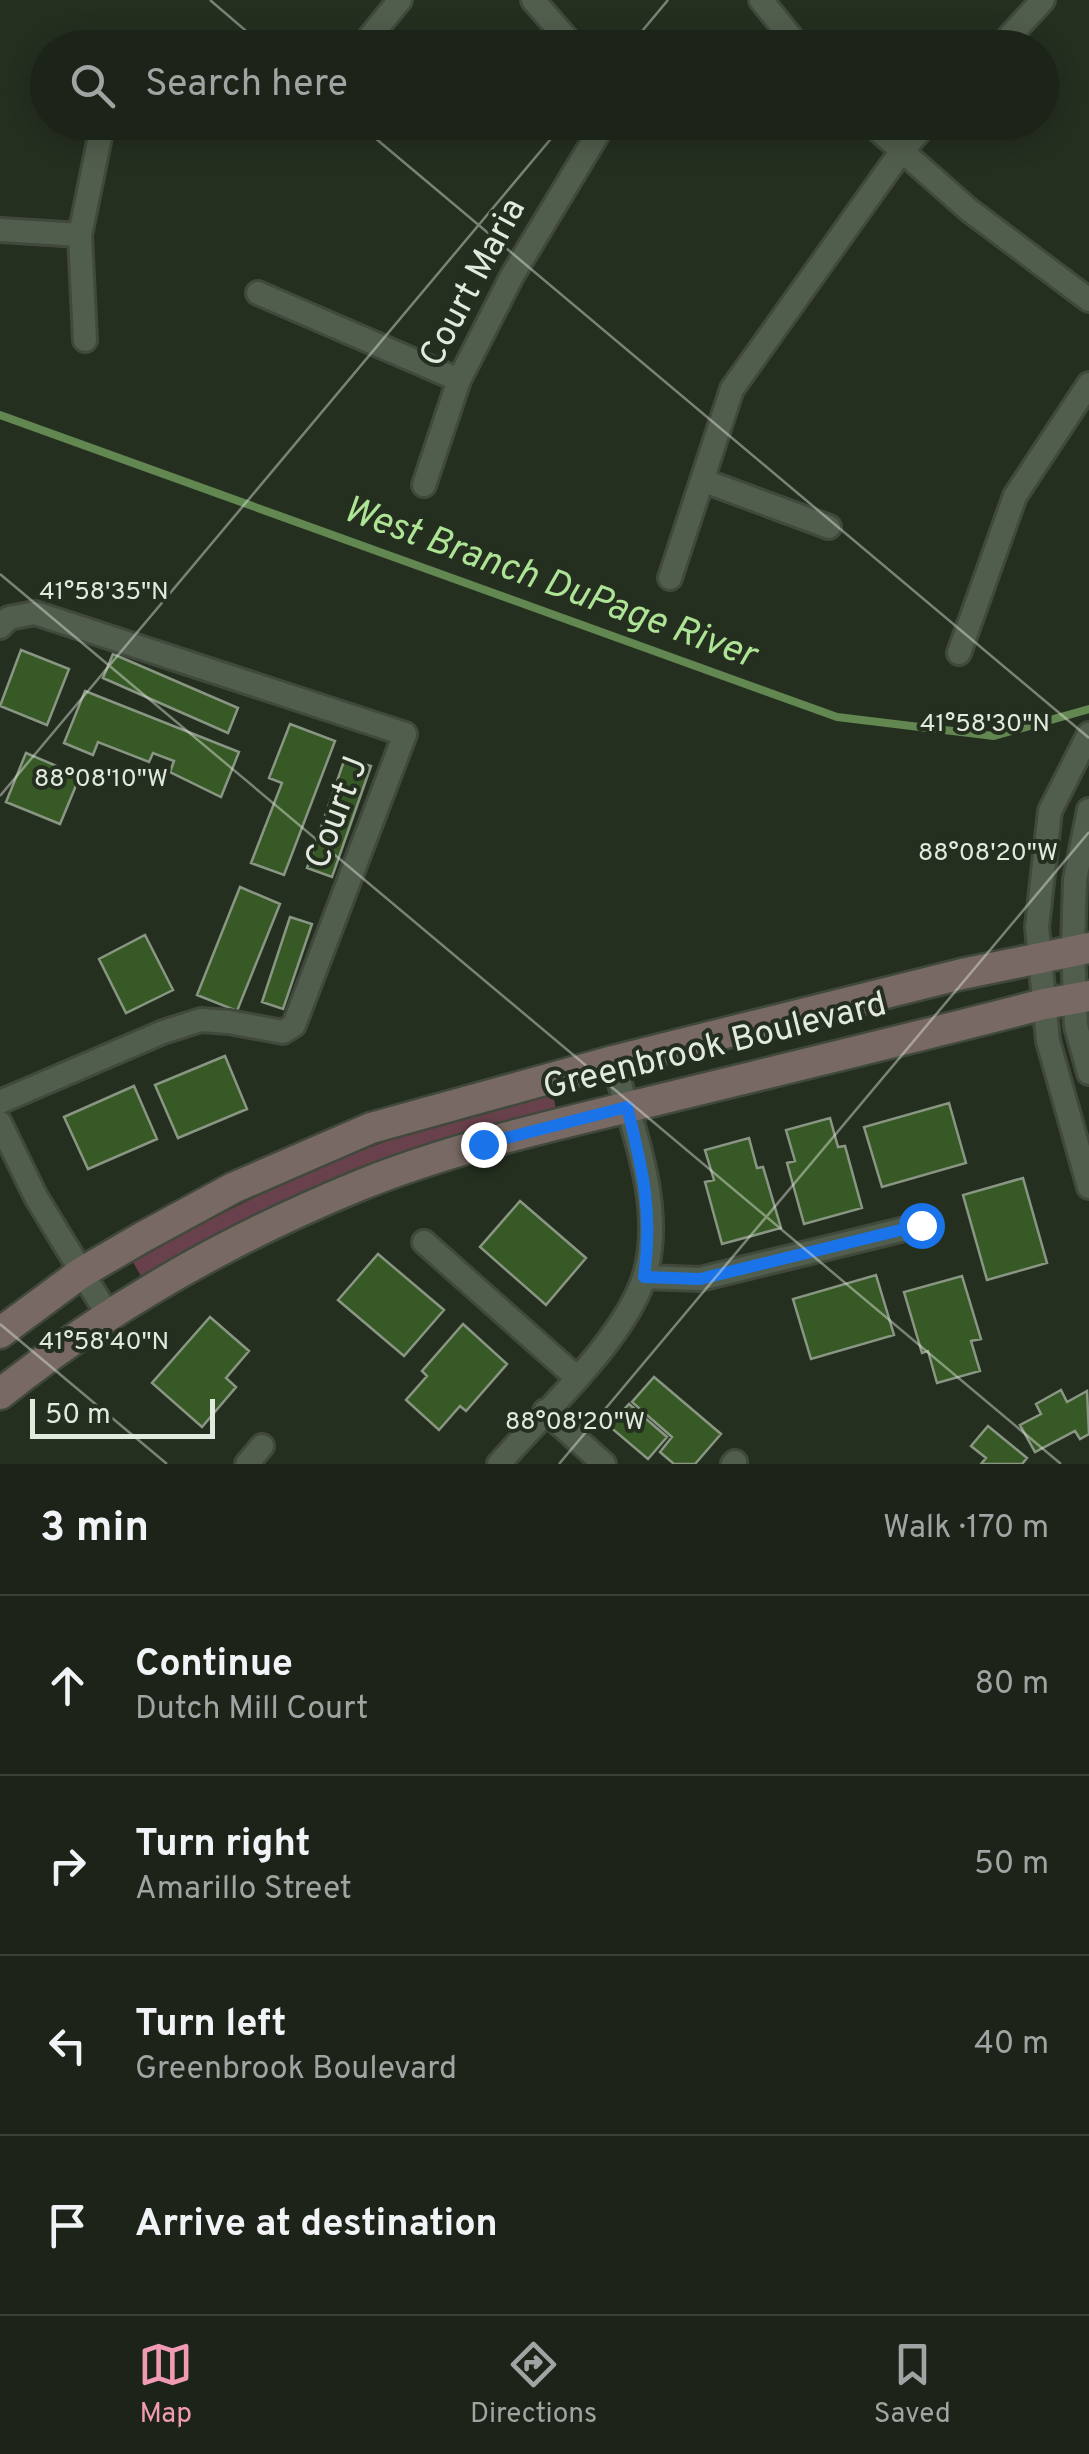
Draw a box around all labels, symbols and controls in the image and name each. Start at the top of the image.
search box [30,30,1059,140]
icon: search [65,58,120,113]
text: Search here [145,61,348,110]
street label: Court Maria [411,191,537,375]
water label: West Branch DuPage River [336,486,765,682]
text: 41°58'35"N [39,577,169,609]
text: 41°58'30"N [920,709,1050,741]
street label: Court J [296,750,380,876]
text: 88°08'10"W [34,764,168,796]
text: 88°08'20"W [918,838,1058,870]
street label: Greenbrook Boulevard [539,983,891,1111]
route end [461,1122,507,1168]
route start [899,1203,945,1249]
text: 41°58'40"N [39,1327,169,1359]
scale bar [30,1394,215,1438]
text: 50 m [45,1398,111,1434]
text: 88°08'20"W [505,1407,645,1439]
text: 3 min [40,1503,149,1556]
text: Walk · 170 m [883,1509,1049,1549]
text: Continue [135,1641,293,1690]
icon: ahead [40,1658,95,1713]
text: 80 m [975,1665,1049,1705]
text: Dutch Mill Court [135,1690,368,1730]
text: Turn right [135,1821,310,1870]
icon: right [40,1838,95,1893]
text: 50 m [974,1845,1049,1885]
text: Amarillo Street [135,1870,352,1910]
text: Turn left [135,2001,287,2050]
icon: left [40,2018,95,2073]
text: 40 m [974,2025,1049,2065]
text: Greenbrook Boulevard [135,2050,457,2090]
icon: arrive [40,2198,95,2253]
text: Arrive at destination [135,2201,498,2250]
tab: Map [138,2337,193,2433]
tab: Directions [470,2337,597,2433]
tab: Saved [874,2337,951,2433]

